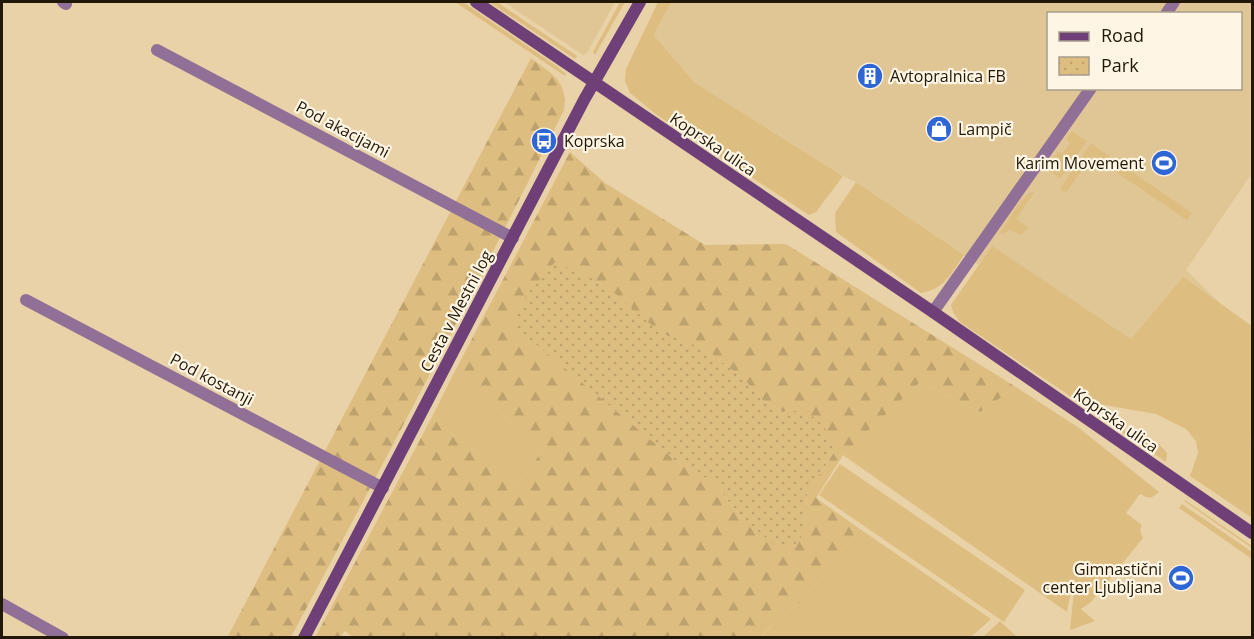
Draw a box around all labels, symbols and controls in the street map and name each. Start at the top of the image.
legend [1047,12,1242,90]
text: Road [1101,23,1144,47]
text: Park [1101,53,1139,77]
building icon: Avtopralnica FB [855,61,885,91]
place label: Avtopralnica FB [890,65,1006,87]
street label: Pod akacijami [292,95,394,163]
street label: Koprska ulica [666,107,760,181]
shop icon: Lampič [924,114,954,144]
place label: Lampič [958,118,1012,140]
bus stop icon: Koprska [529,126,559,156]
place label: Koprska [564,130,625,152]
sports icon: Karim Movement [1149,148,1179,178]
place label: Karim Movement [1015,152,1144,174]
street label: Cesta v Mestni log [415,246,497,376]
street label: Pod kostanji [167,348,257,410]
street label: Koprska ulica [1069,383,1163,457]
place label: Gimnastični center Ljubljana [1042,558,1162,598]
sports icon: Gimnastični center Ljubljana [1166,563,1196,593]

